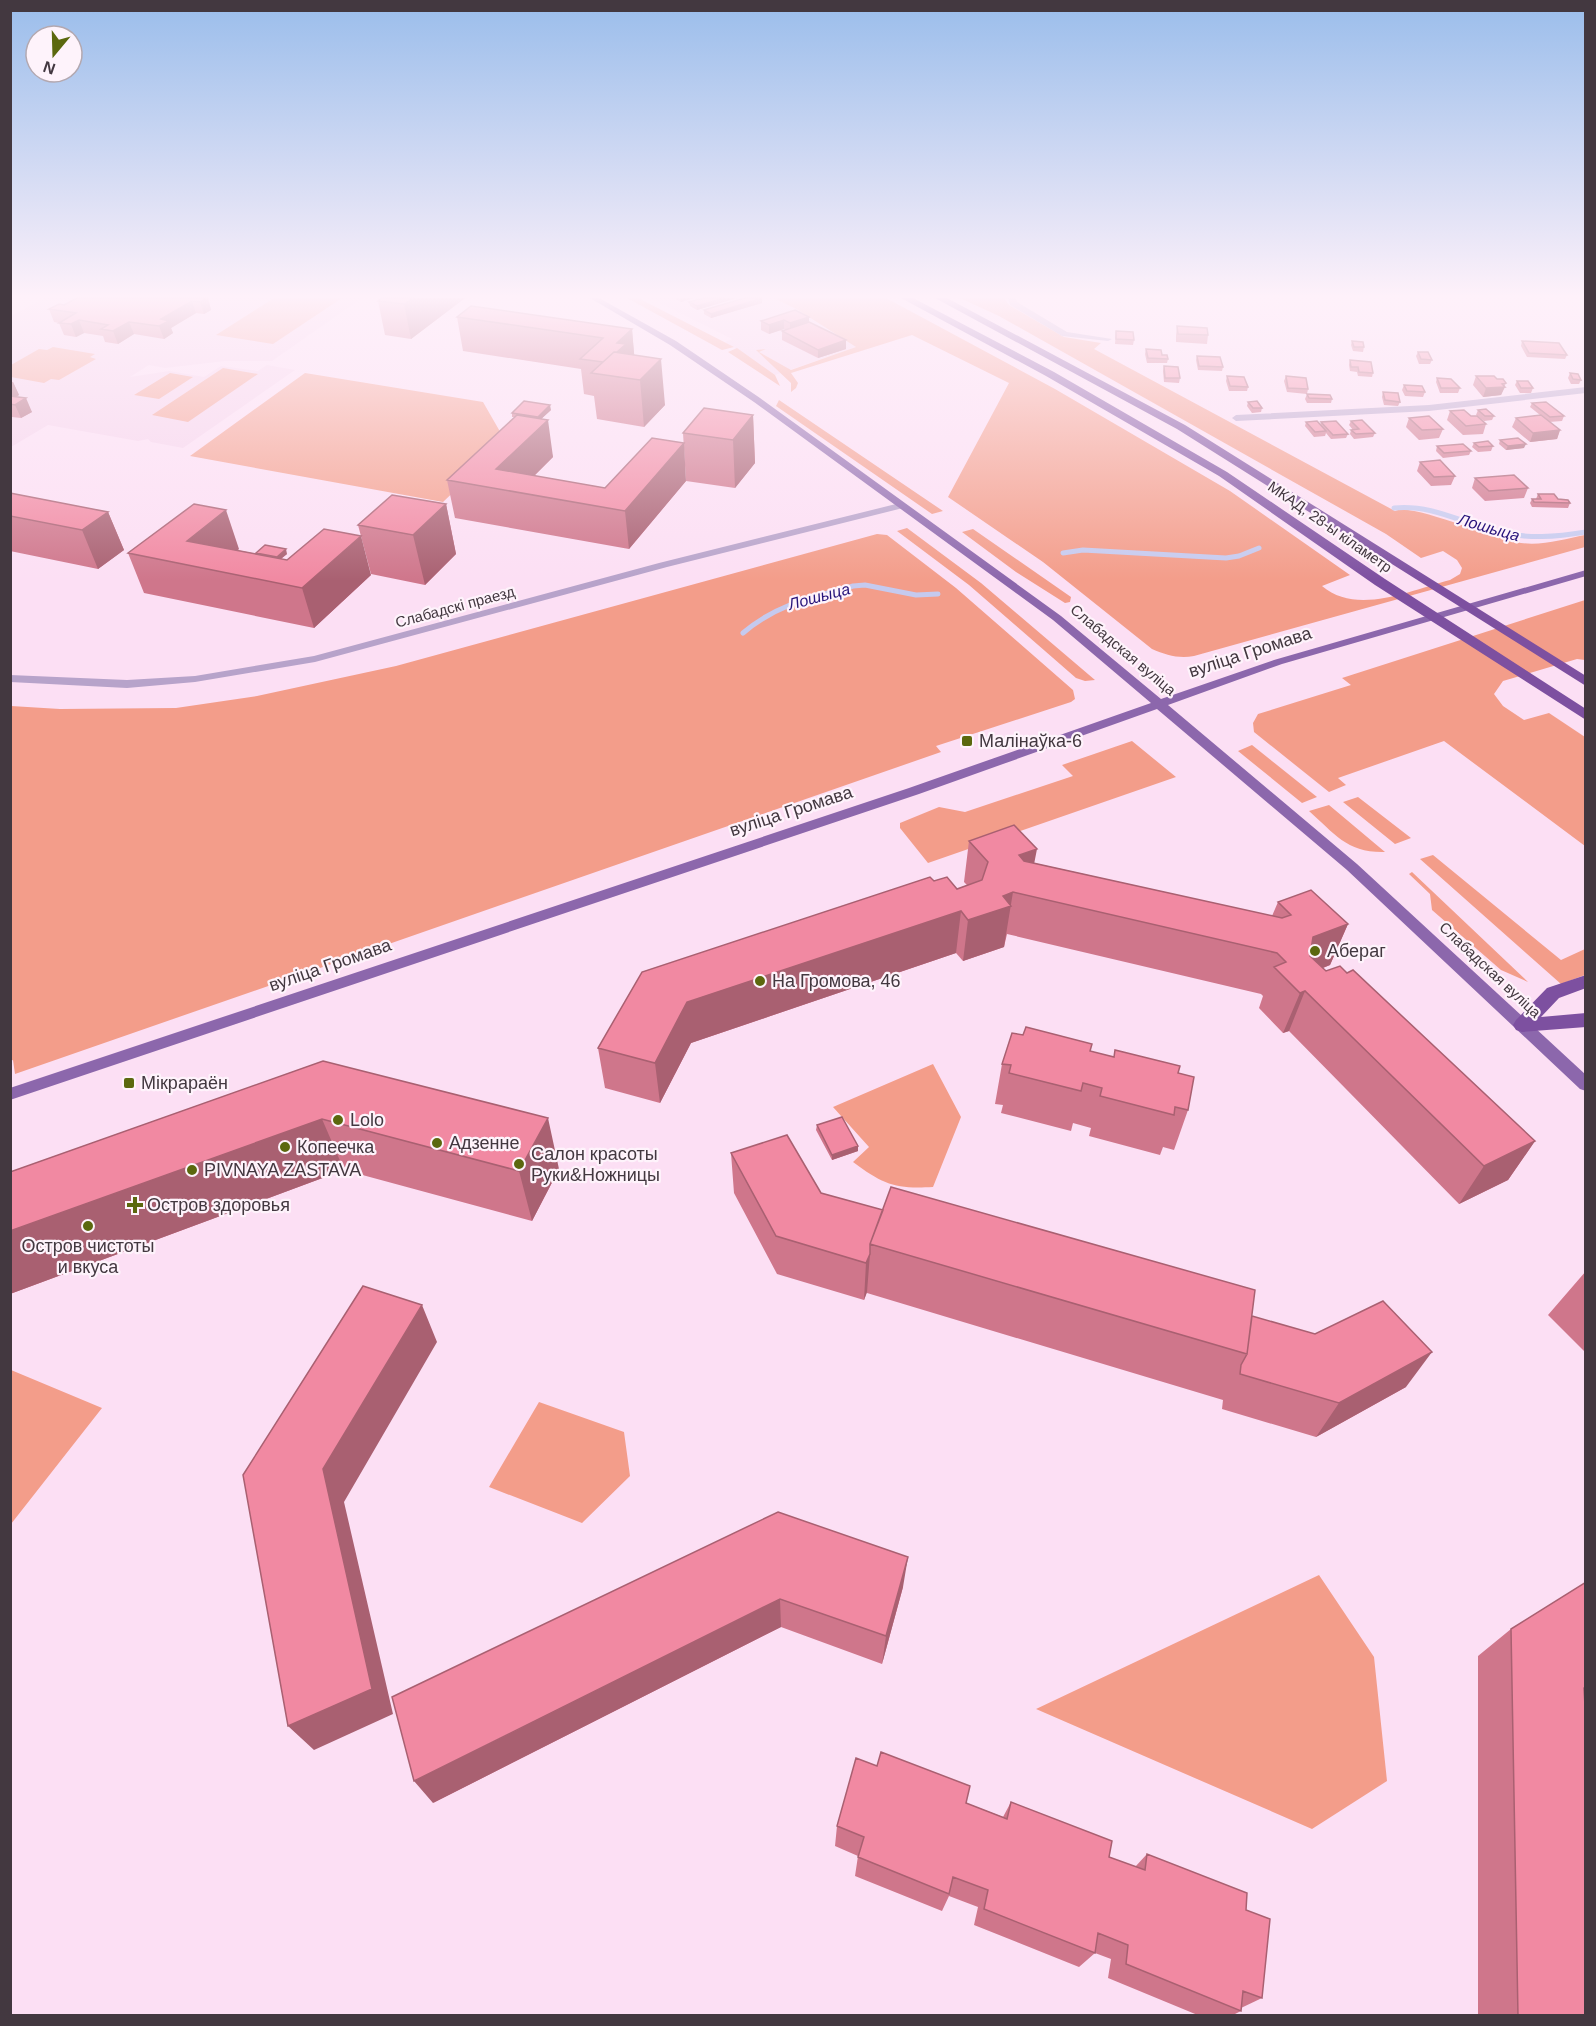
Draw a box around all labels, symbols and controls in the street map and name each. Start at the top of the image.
north arrow [24,24,84,84]
text: N [41,58,58,78]
street label: МКАД, 28-ы кіламетр [1265,477,1395,576]
water label: Лошыца [1455,510,1522,544]
water label: Лошыца [785,580,852,613]
street label: Слабадскі праезд [393,582,517,631]
street label: Слабадская вуліца [1067,601,1180,699]
street label: вуліца Громава [1186,622,1315,681]
place label: Малінаўка-6 [979,731,1082,751]
marker: Малінаўка-6 [960,734,974,748]
street label: вуліца Громава [727,781,856,840]
street label: Слабадская вуліца [1436,918,1545,1021]
street label: вуліца Громава [266,934,395,995]
place label: Абераг [1327,941,1386,961]
marker: Абераг [1308,944,1322,958]
place label: На Громова, 46 [772,971,901,991]
marker: На Громова, 46 [753,974,767,988]
place label: Мікрараён [141,1073,228,1093]
marker: Мікрараён [122,1076,136,1090]
place label: Lolo [350,1110,384,1130]
marker: Lolo [331,1113,345,1127]
place label: Адзенне [449,1133,519,1153]
marker: Адзенне [430,1136,444,1150]
place label: Копеечка [297,1137,375,1157]
marker: Копеечка [278,1140,292,1154]
place label: Салон красоты Руки&Ножницы [531,1144,660,1185]
marker: Салон красоты Руки&Ножницы [512,1157,526,1171]
place label: PIVNAYA ZASTAVA [204,1160,361,1180]
marker: PIVNAYA ZASTAVA [185,1163,199,1177]
place label: Остров здоровья [147,1195,290,1215]
marker: Остров здоровья [128,1198,142,1212]
marker: Остров чистоты и вкуса [81,1219,95,1233]
place label: Остров чистоты и вкуса [21,1236,155,1277]

